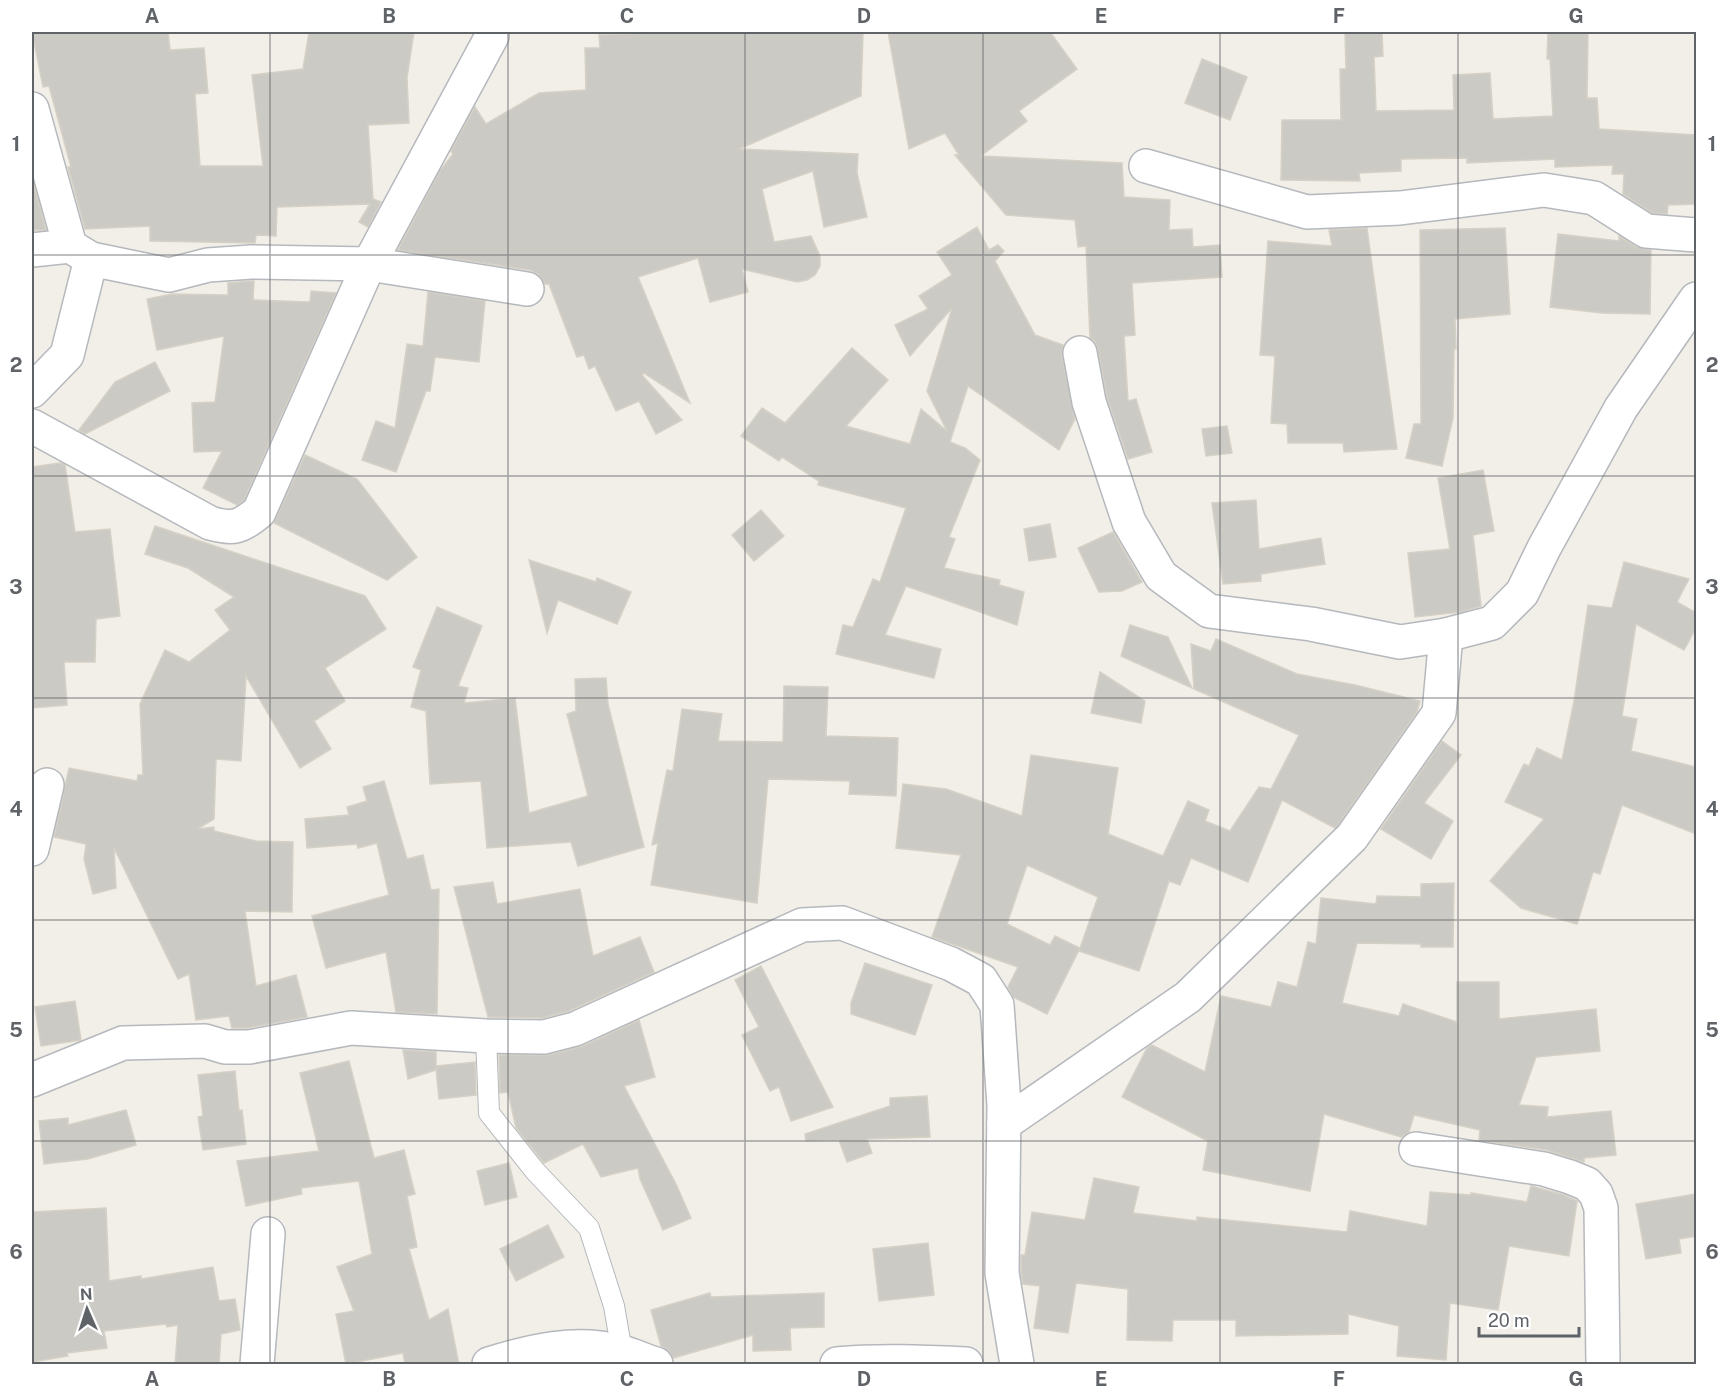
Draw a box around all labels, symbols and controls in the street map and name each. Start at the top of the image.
text: A [145,4,159,28]
text: B [382,4,396,28]
text: C [620,4,634,28]
text: D [857,4,871,28]
text: E [1095,4,1107,28]
text: F [1333,4,1345,28]
text: G [1568,4,1584,28]
text: 1 [12,132,20,156]
text: 1 [1708,132,1716,156]
text: 2 [10,353,22,377]
text: 2 [1706,353,1718,377]
text: 3 [9,575,23,599]
text: 3 [1705,575,1719,599]
text: 4 [9,797,23,821]
text: 4 [1705,797,1719,821]
text: 5 [9,1018,23,1042]
text: 5 [1705,1018,1719,1042]
text: 6 [9,1240,23,1264]
text: 6 [1705,1240,1719,1264]
north arrow [57,1279,117,1339]
text: N [79,1285,93,1304]
scale bar [1479,1300,1580,1338]
text: 20 m [1488,1310,1530,1331]
text: A [145,1367,159,1391]
text: B [382,1367,396,1391]
text: C [620,1367,634,1391]
text: D [857,1367,871,1391]
text: E [1095,1367,1107,1391]
text: F [1333,1367,1345,1391]
text: G [1568,1367,1584,1391]

